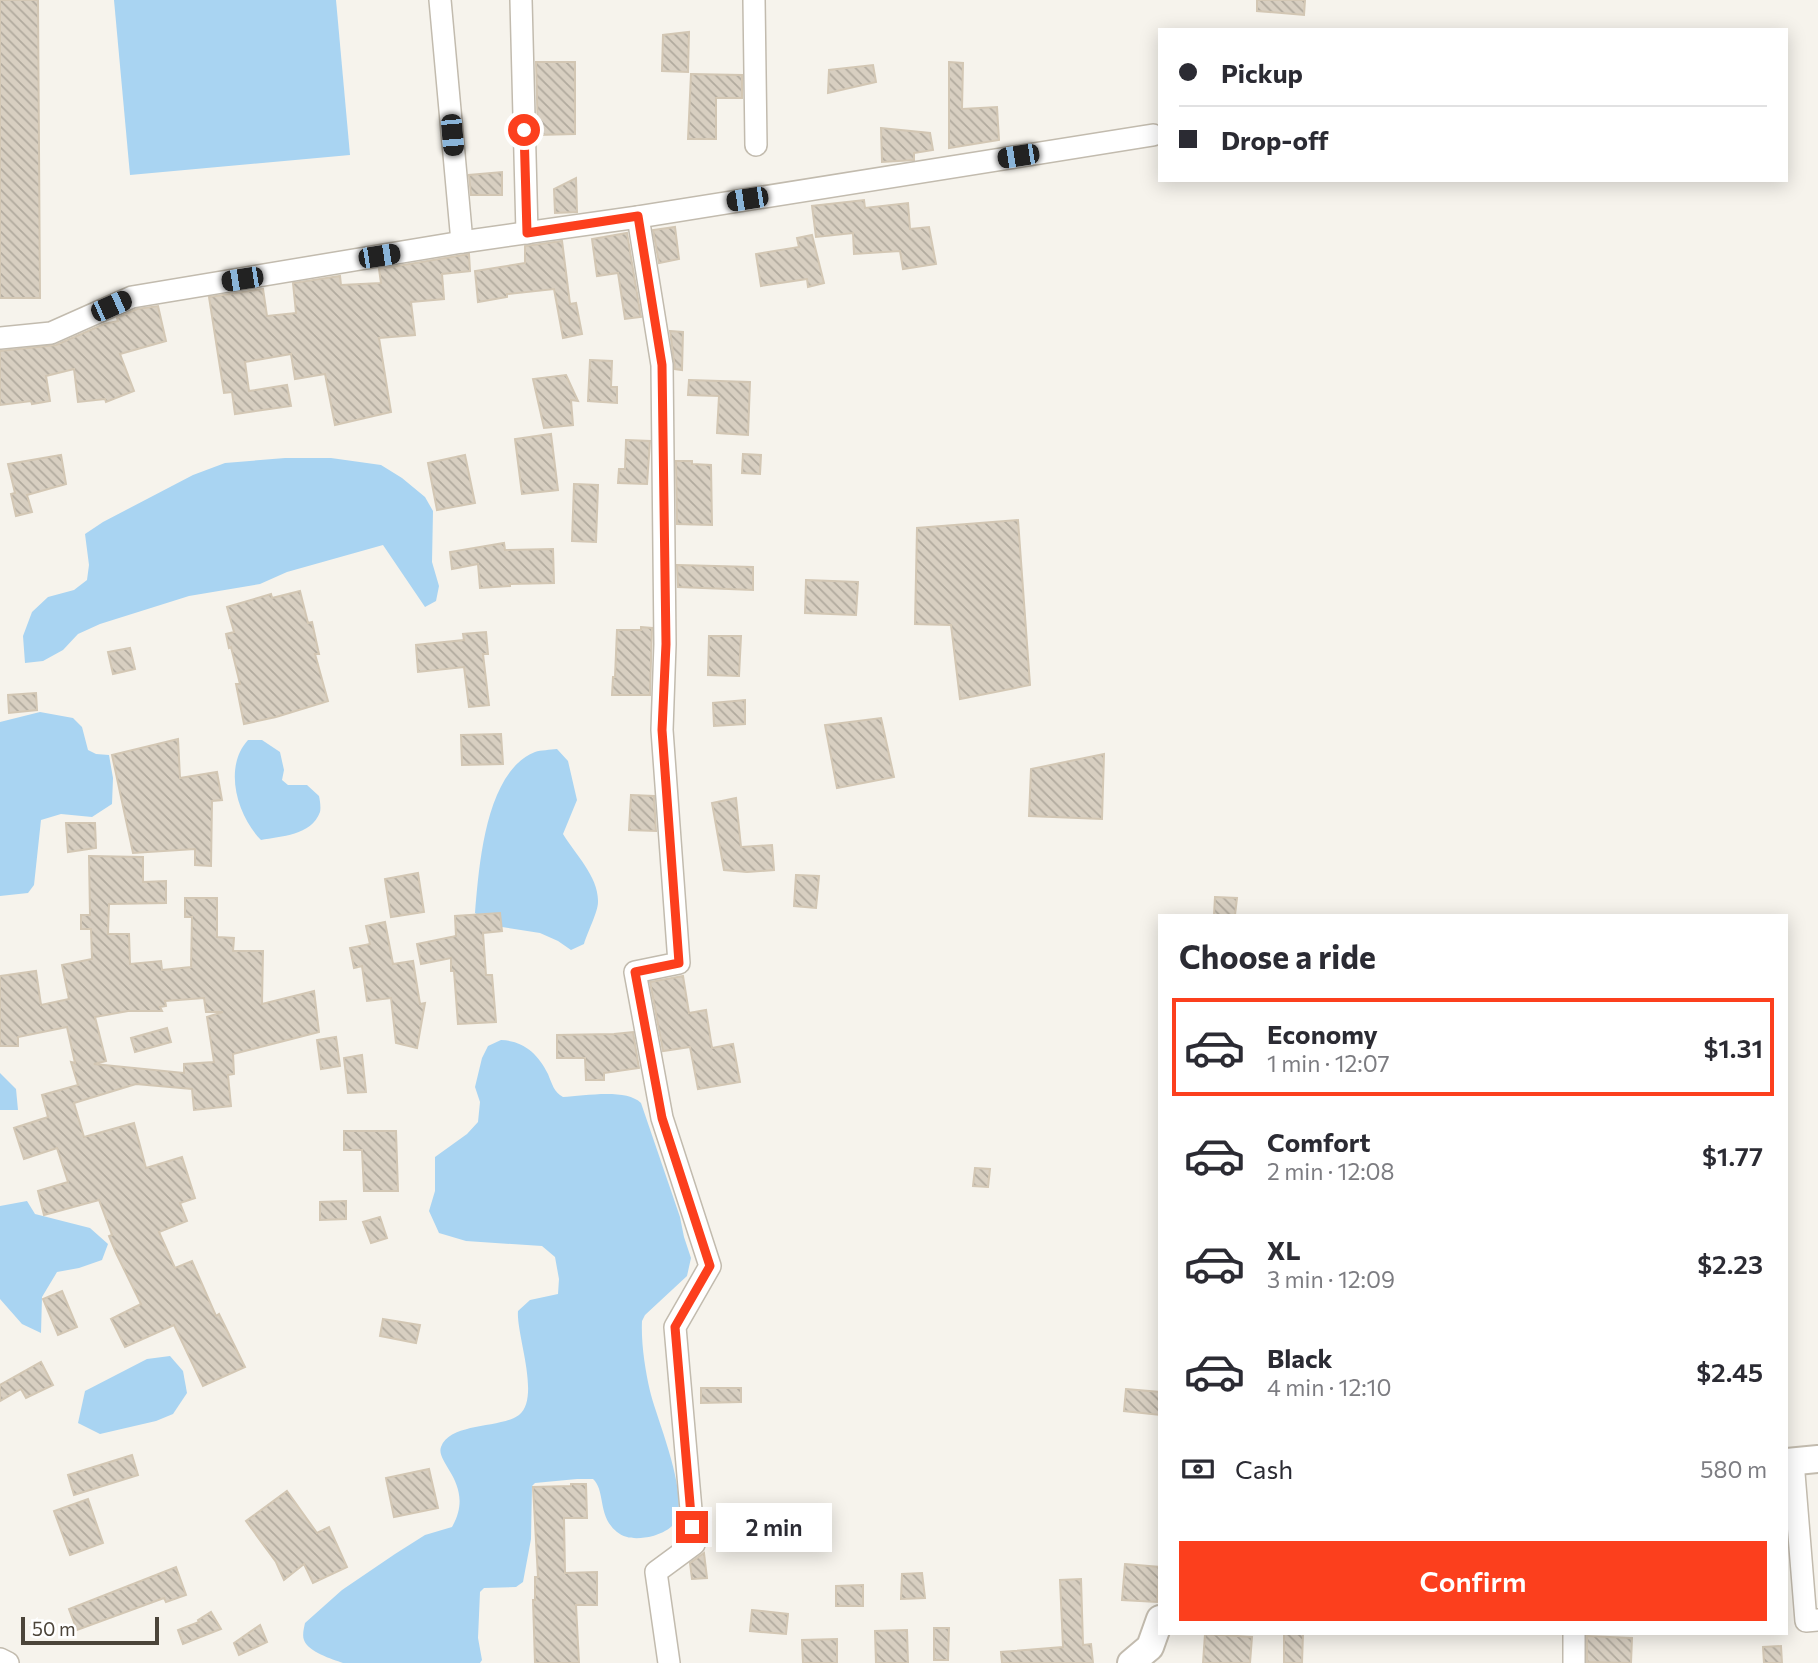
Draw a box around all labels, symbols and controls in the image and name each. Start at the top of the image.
text: Pickup [1221,57,1303,88]
car [440,113,465,157]
route start [508,114,540,146]
text: Drop-off [1221,124,1328,155]
car [996,142,1041,170]
car [725,185,770,213]
car [357,242,402,270]
car [220,265,265,293]
car [88,288,135,324]
text: Choose a ride [1179,936,1376,976]
icon: car [1183,1016,1246,1079]
text: Economy [1267,1018,1378,1049]
text: $1.31 [1703,1032,1763,1063]
text: 1 min · 12:07 [1267,1049,1390,1077]
icon: car [1183,1124,1246,1187]
text: Comfort [1267,1126,1370,1157]
text: $1.77 [1702,1140,1763,1171]
text: 2 min · 12:08 [1267,1157,1395,1185]
icon: car [1183,1232,1246,1295]
text: XL [1267,1234,1301,1265]
text: $2.23 [1697,1248,1763,1279]
text: 3 min · 12:09 [1267,1265,1395,1293]
icon: car [1183,1340,1246,1403]
text: Black [1267,1342,1333,1373]
text: $2.45 [1696,1356,1763,1387]
text: 4 min · 12:10 [1267,1373,1391,1401]
icon: cash [1179,1450,1217,1488]
text: Cash [1235,1453,1293,1484]
text: 580 m [1700,1455,1767,1483]
callout: 2 min [716,1502,832,1552]
route end [676,1511,708,1543]
text: 2 min [746,1513,802,1541]
button: Confirm [1179,1541,1767,1621]
scale bar [21,1614,159,1646]
text: 50 m [32,1617,76,1640]

